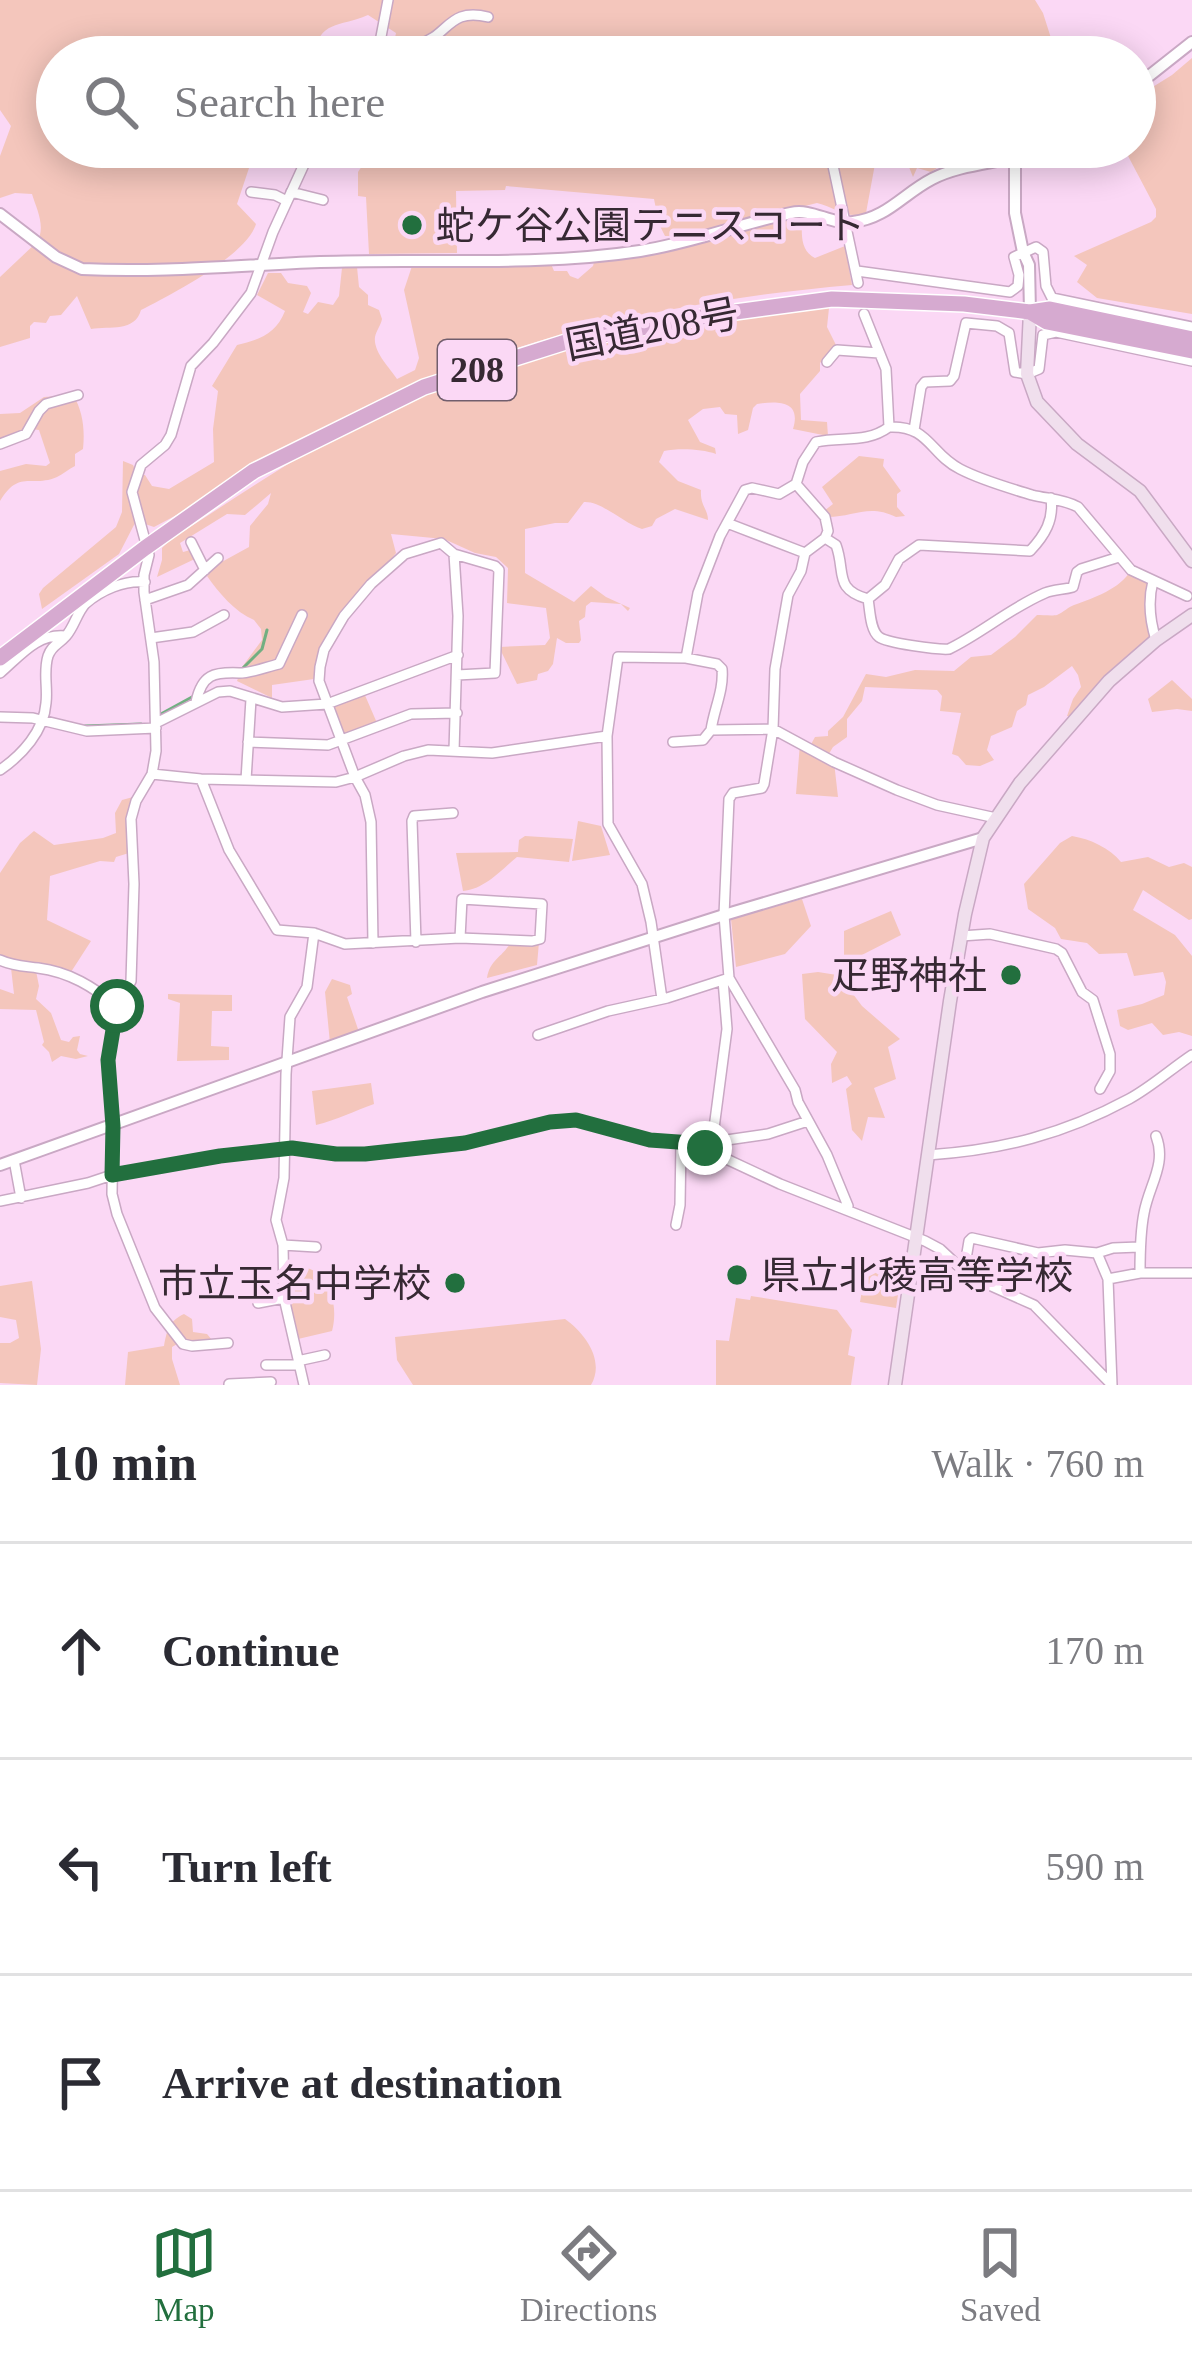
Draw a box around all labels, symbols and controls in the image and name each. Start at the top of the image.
search box [36,36,1156,168]
icon: search [78,69,144,135]
text: Search here [174,77,385,127]
place label: 蛇ケ谷公園テニスコート [436,204,865,247]
marker: 蛇ケ谷公園テニスコート [399,212,425,238]
street label: 国道208号 [562,291,742,367]
road number: 208 [438,340,516,400]
place label: 疋野神社 [831,954,987,997]
marker: 疋野神社 [998,962,1024,988]
route start [90,979,144,1033]
route end [678,1121,732,1175]
place label: 県立北稜高等学校 [761,1254,1073,1297]
place label: 市立玉名中学校 [158,1262,431,1305]
marker: 県立北稜高等学校 [724,1262,750,1288]
marker: 市立玉名中学校 [442,1270,468,1296]
text: 10 min [48,1435,197,1491]
text: Walk · 760 m [932,1442,1144,1485]
icon: ahead [48,1618,114,1684]
text: Continue [162,1626,340,1676]
text: 170 m [1045,1629,1144,1672]
icon: left [48,1834,114,1900]
text: Turn left [162,1842,332,1892]
text: 590 m [1045,1845,1144,1888]
icon: arrive [48,2050,114,2116]
text: Arrive at destination [162,2058,562,2108]
tab: Map [151,2220,217,2329]
tab: Directions [520,2220,657,2329]
tab: Saved [960,2220,1041,2329]

